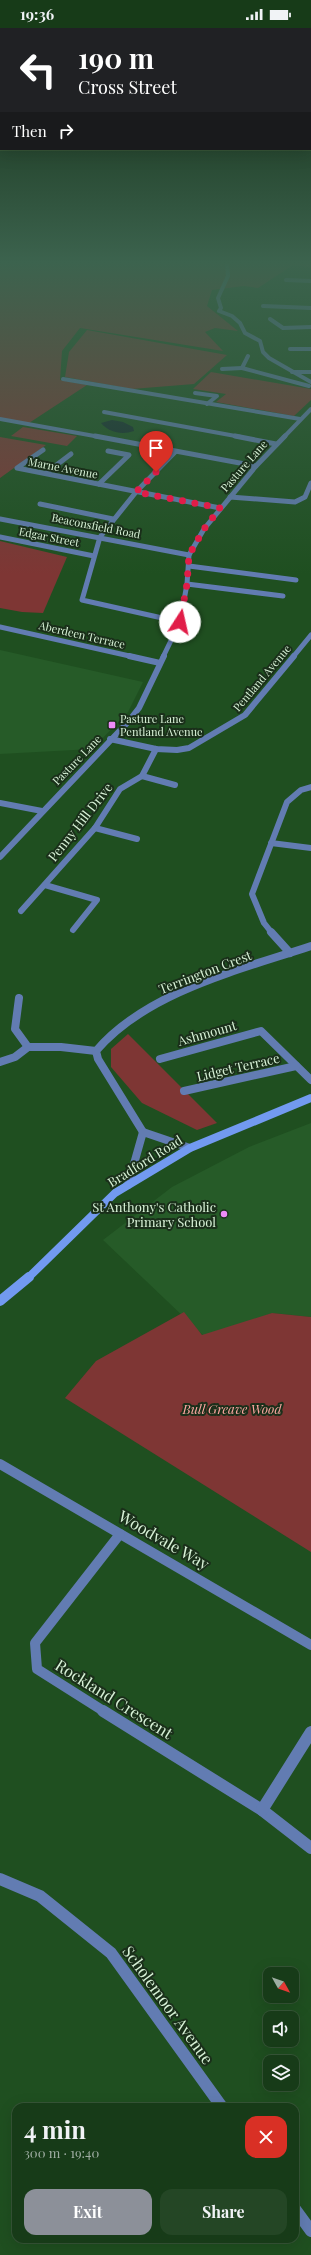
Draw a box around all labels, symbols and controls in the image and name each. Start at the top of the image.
text: 19:36 [20,4,54,24]
text: 190 m [78,39,154,76]
icon: left [12,44,64,96]
text: Cross Street [78,75,177,99]
icon: right [55,120,77,142]
text: Then [12,121,47,141]
pin [139,431,173,472]
street label: Pasture Lane [217,436,271,495]
icon: arrive [145,437,167,459]
street label: Marne Avenue [27,453,100,482]
street label: Beaconsfield Road [50,510,142,542]
street label: Edgar Street [18,523,81,550]
position arrow [159,601,201,643]
street label: Aberdeen Terrace [37,617,127,652]
street label: Pentland Avenue [229,641,294,714]
place label: Pasture Lane Pentland Avenue [120,711,203,739]
marker: Pasture Lane Pentland Avenue [107,720,117,730]
street label: Pasture Lane [49,731,105,788]
street label: Penny Hill Drive [44,779,116,864]
street label: Terrington Crest [156,946,254,997]
street label: Ashmount [175,1016,239,1049]
street label: Lidget Terrace [195,1049,281,1084]
street label: Bradford Road [104,1131,186,1190]
place label: St Anthony's Catholic Primary School [92,1198,216,1230]
marker: St Anthony's Catholic Primary School [219,1209,229,1219]
park label: Bull Greave Wood [182,1400,282,1417]
street label: Woodvale Way [114,1505,213,1574]
street label: Rockland Crescent [52,1654,177,1743]
street label: Scholemoor Avenue [118,1941,219,2068]
north arrow [263,1967,299,2003]
map controls [263,1967,299,2091]
button: sound [263,2011,299,2047]
button: layers [263,2055,299,2091]
text: 4 min [24,2113,86,2145]
button: close [245,2116,287,2158]
text: 300 m · 19:40 [24,2144,99,2161]
button: Exit [24,2189,152,2235]
button: Share [160,2189,287,2235]

